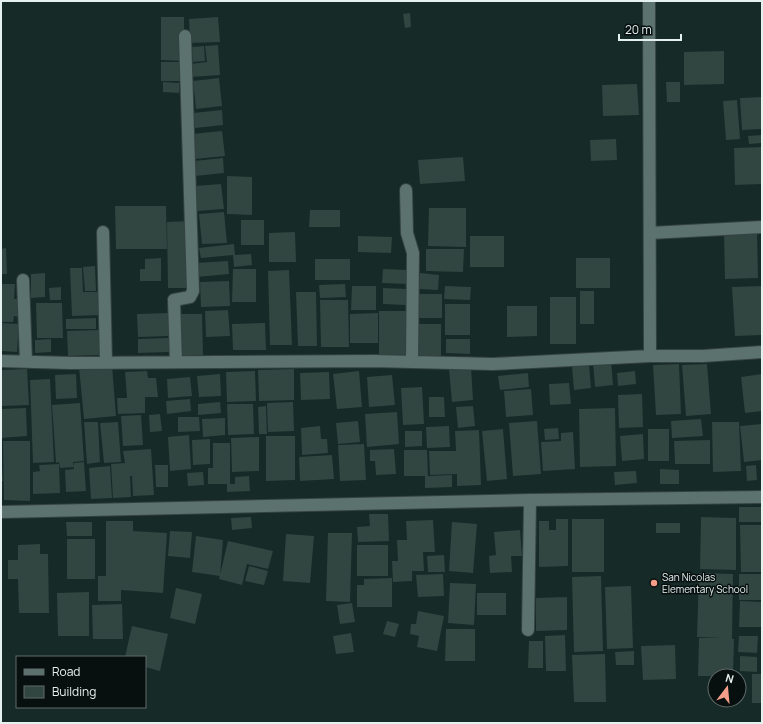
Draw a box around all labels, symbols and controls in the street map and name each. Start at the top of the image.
scale bar [619,16,681,42]
text: 20 m [625,21,652,38]
place label: San Nicolas Elementary School [662,570,748,596]
marker: San Nicolas Elementary School [649,578,659,588]
legend [16,656,146,708]
text: Road [52,663,80,680]
north arrow [707,668,747,708]
text: N [724,670,736,686]
text: Building [52,683,96,700]

